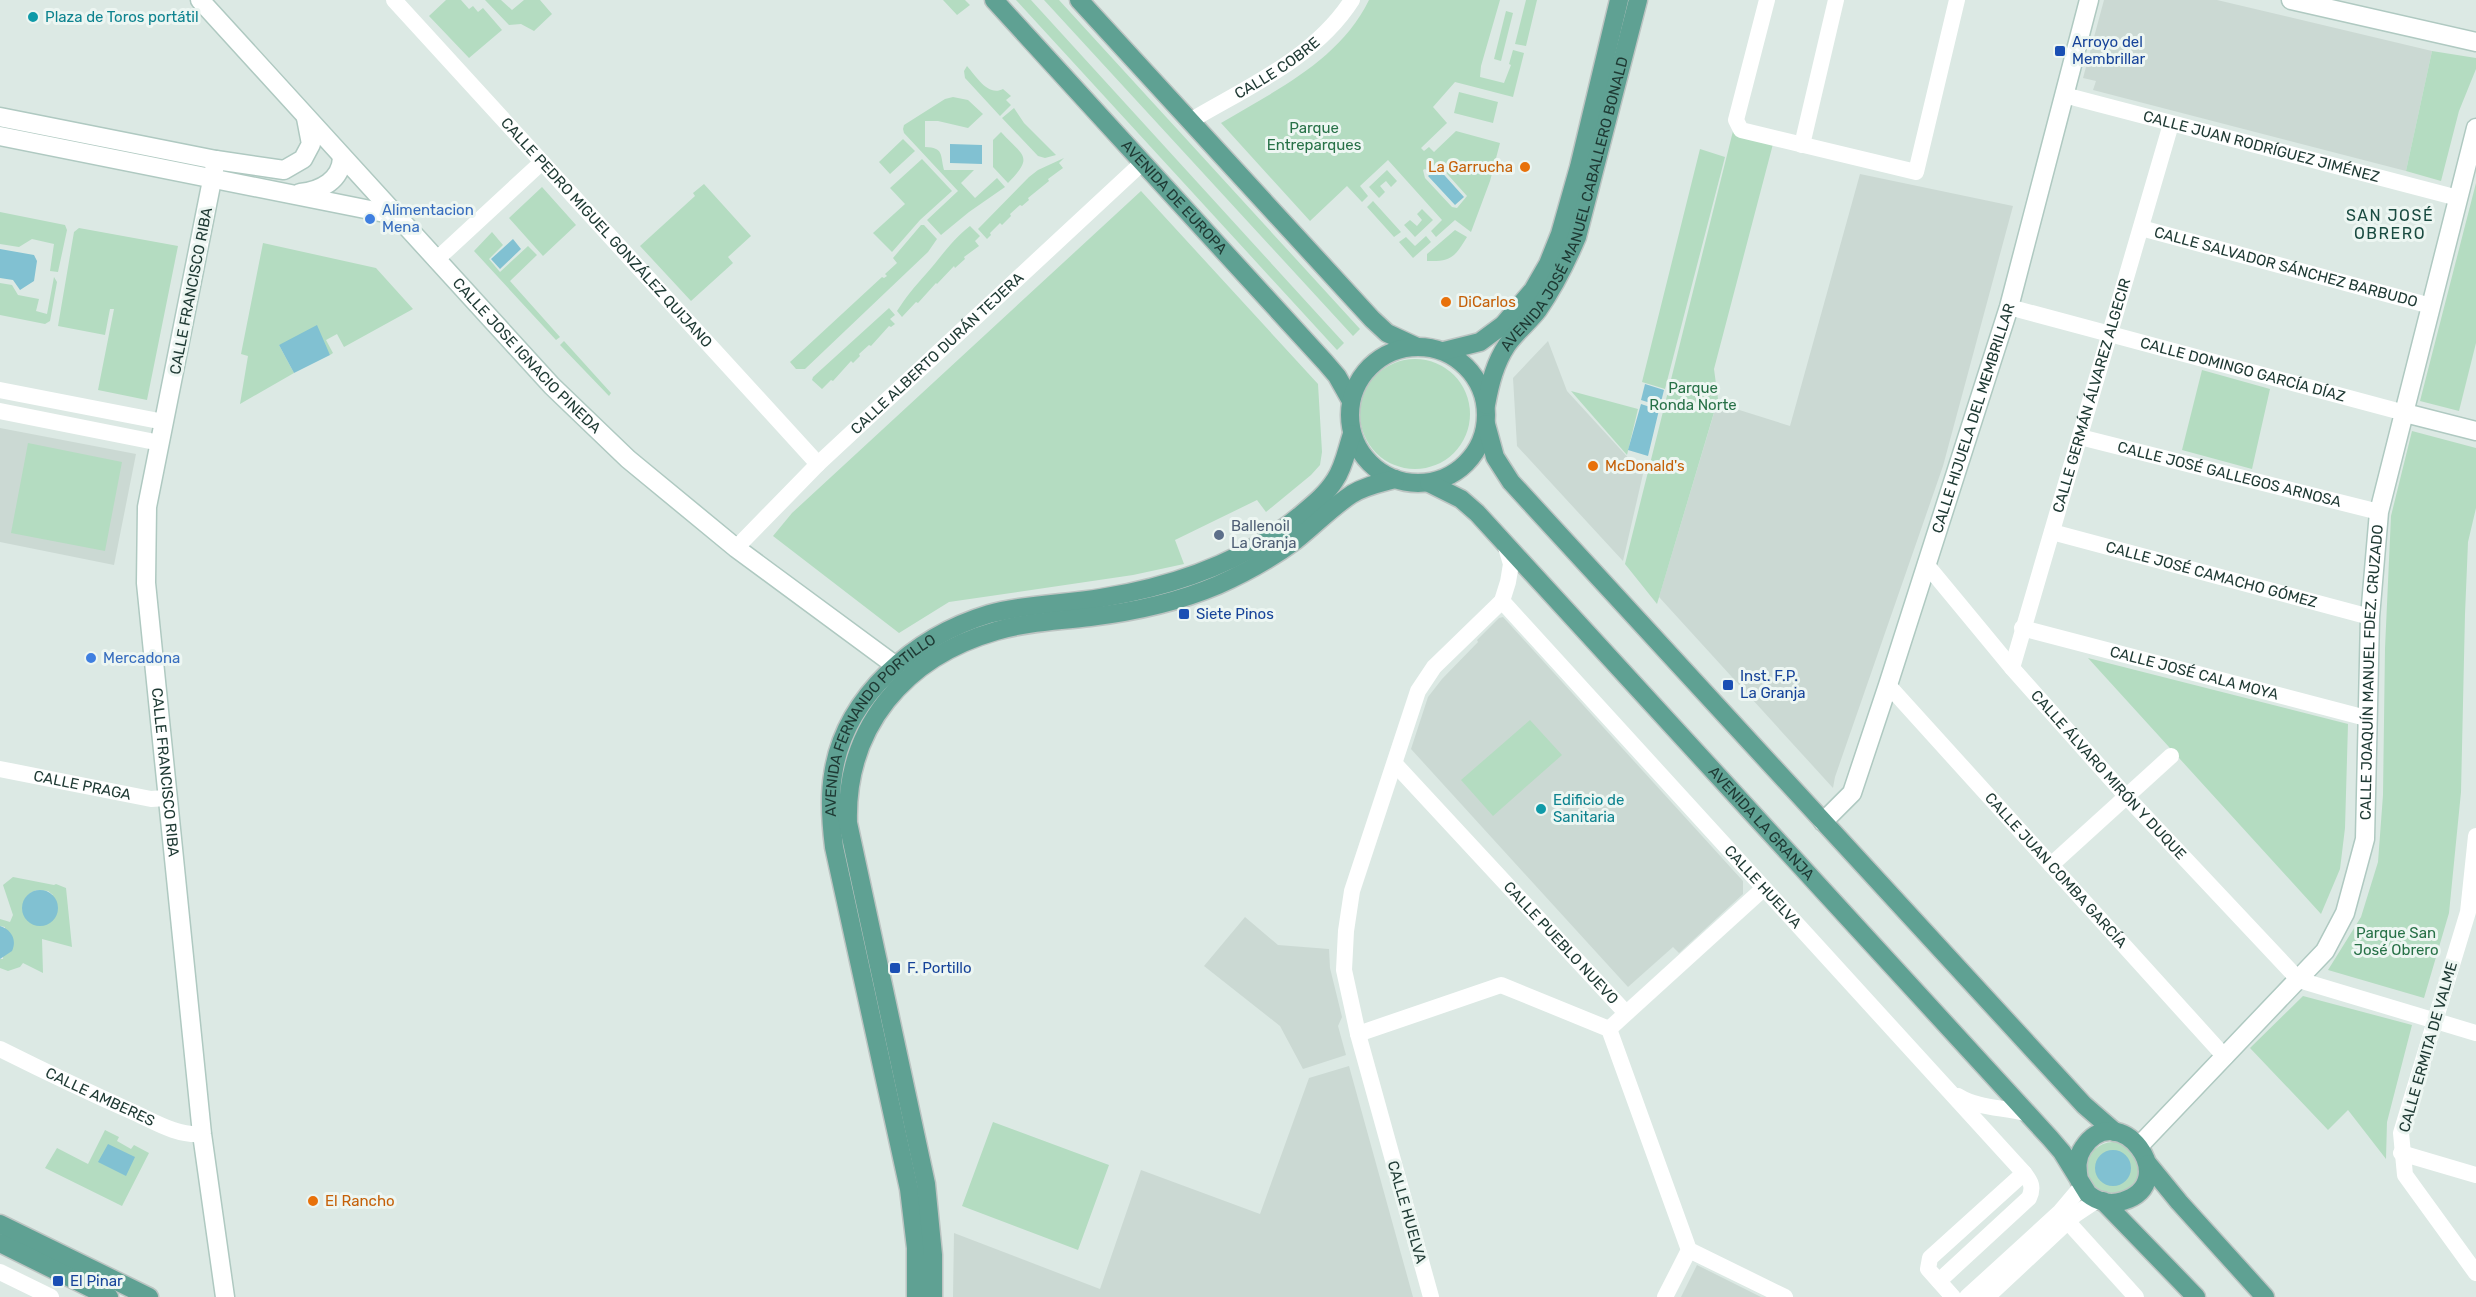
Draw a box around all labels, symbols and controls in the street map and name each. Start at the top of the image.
place label: Plaza de Toros portátil [45,8,199,26]
marker: Plaza de Toros portátil [26,10,40,24]
street label: CALLE COBRE [1231,33,1323,103]
place label: Arroyo del Membrillar [2072,33,2145,68]
marker: Arroyo del Membrillar [2053,44,2067,58]
street label: AVENIDA JOSÉ MANUEL CABALLERO BONALD [1496,55,1632,355]
street label: CALLE JUAN RODRÍGUEZ JIMÉNEZ [2141,107,2382,186]
street label: CALLE PEDRO MIGUEL GONZÁLEZ QUIJANO [497,114,716,351]
park label: Parque Entreparques [1267,119,1362,154]
street label: AVENIDA DE EUROPA [1118,136,1231,258]
place label: La Garrucha [1428,158,1513,176]
marker: La Garrucha [1518,160,1532,174]
place label: Alimentacion Mena [382,201,474,236]
street label: CALLE FRANCISCO RIBA [166,206,216,376]
district label: SAN JOSÉ OBRERO [2346,206,2434,243]
marker: Alimentacion Mena [363,212,377,226]
street label: CALLE SALVADOR SÁNCHEZ BARBUDO [2152,223,2420,311]
street label: CALLE ALBERTO DURÁN TEJERA [847,269,1027,438]
street label: CALLE JOSE IGNACIO PINEDA [449,274,605,437]
street label: CALLE GERMÁN ÁLVAREZ ALGECIR [2049,276,2135,515]
place label: DiCarlos [1458,293,1516,311]
marker: DiCarlos [1439,295,1453,309]
street label: CALLE HIJUELA DEL MEMBRILLAR [1928,301,2019,535]
street label: CALLE DOMINGO GARCÍA DÍAZ [2138,334,2347,406]
park label: Parque Ronda Norte [1649,379,1737,414]
street label: CALLE JOSÉ GALLEGOS ARNOSA [2116,438,2343,511]
place label: McDonald's [1605,457,1685,475]
marker: McDonald's [1586,459,1600,473]
place label: Ballenoil La Granja [1231,517,1297,552]
street label: CALLE JOAQUÍN MANUEL FDEZ. CRUZADO [2356,524,2387,820]
marker: Ballenoil La Granja [1212,528,1226,542]
street label: CALLE JOSÉ CAMACHO GÓMEZ [2104,538,2319,611]
place label: Siete Pinos [1196,605,1274,623]
marker: Siete Pinos [1177,607,1191,621]
street label: AVENIDA FERNANDO PORTILLO [822,630,939,817]
street label: CALLE JOSÉ CALA MOYA [2108,642,2280,704]
place label: Mercadona [103,649,180,667]
marker: Mercadona [84,651,98,665]
place label: Inst. F.P. La Granja [1740,667,1806,702]
marker: Inst. F.P. La Granja [1721,678,1735,692]
street label: CALLE FRANCISCO RIBA [148,687,183,858]
street label: CALLE ÁLVARO MIRÓN Y DUQUE [2027,687,2190,863]
street label: AVENIDA LA GRANJA [1705,763,1818,884]
street label: CALLE PRAGA [32,767,133,804]
street label: CALLE JUAN COMBA GARCÍA [1981,789,2131,952]
place label: Edificio de Sanitaria [1553,791,1624,826]
marker: Edificio de Sanitaria [1534,802,1548,816]
street label: CALLE HUELVA [1720,842,1805,932]
street label: CALLE PUEBLO NUEVO [1500,878,1622,1008]
park label: Parque San José Obrero [2353,924,2439,959]
place label: F. Portillo [907,959,972,977]
street label: CALLE ERMITA DE VALME [2395,960,2461,1134]
marker: F. Portillo [888,961,902,975]
street label: CALLE AMBERES [43,1064,158,1130]
street label: CALLE HUELVA [1384,1159,1430,1265]
place label: El Rancho [325,1192,395,1210]
marker: El Rancho [306,1194,320,1208]
place label: El Pinar [70,1272,123,1290]
marker: El Pinar [51,1274,65,1288]

